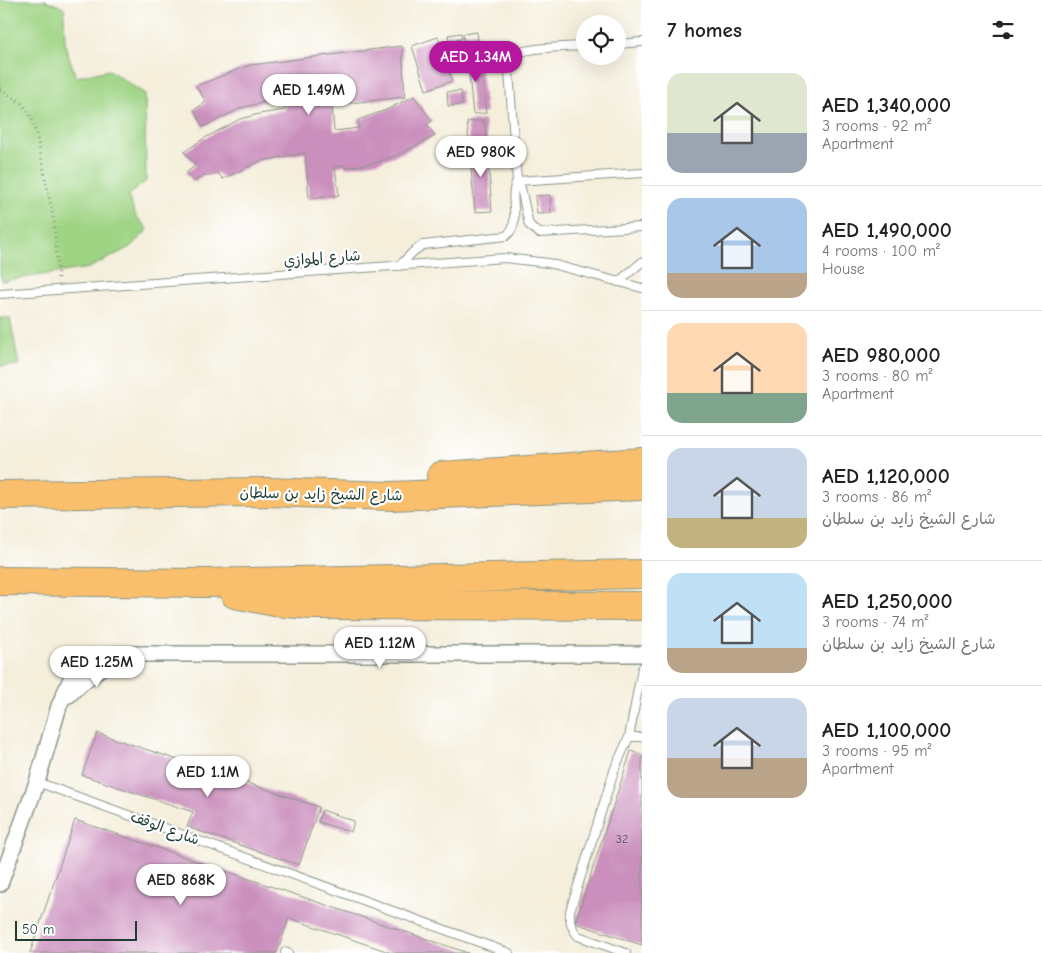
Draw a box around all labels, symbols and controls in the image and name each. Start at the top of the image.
map controls [576,15,626,65]
button: locate [576,15,626,65]
icon: filters [989,16,1017,44]
text: 7 homes [667,18,742,42]
pin: AED 1.34M [419,41,533,83]
text: AED 1.34M [440,48,512,66]
pin: AED 1.49M [252,74,366,116]
text: AED 1.49M [273,81,345,99]
icon: home [707,93,767,153]
text: AED 1,340,000 [822,93,951,117]
text: 3 rooms · 92 m² [822,117,931,135]
text: Apartment [822,135,894,153]
pin: AED 980K [429,136,533,178]
text: AED 980K [447,143,515,161]
icon: home [707,218,767,278]
text: AED 1,490,000 [822,218,952,242]
text: 4 rooms · 100 m² [822,242,940,260]
street label: شارع الموازي [283,246,361,272]
text: House [822,260,865,278]
icon: home [707,343,767,403]
text: AED 980,000 [822,343,940,367]
text: 3 rooms · 80 m² [822,367,932,385]
text: Apartment [822,385,894,403]
text: AED 1,120,000 [822,464,950,488]
icon: home [707,468,767,528]
street label: شارع الشيخ زايد بن سلطان [239,484,403,505]
text: 3 rooms · 86 m² [822,488,931,506]
text: شارع الشيخ زايد بن سلطان [822,510,996,528]
text: AED 1,250,000 [822,589,953,613]
icon: home [707,593,767,653]
text: 3 rooms · 74 m² [822,613,928,631]
pin: AED 1.12M [323,626,437,669]
text: AED 1.12M [345,634,415,652]
text: شارع الشيخ زايد بن سلطان [822,635,996,653]
pin: AED 1.25M [40,646,154,688]
text: AED 1.25M [61,653,133,671]
icon: home [707,718,767,778]
text: AED 1,100,000 [822,718,951,742]
text: 3 rooms · 95 m² [822,742,932,760]
pin: AED 1.1M [156,756,260,798]
text: Apartment [822,760,894,778]
text: AED 1.1M [177,763,239,781]
street label: شارع الوقف [128,807,202,850]
house number: 32 [616,832,628,846]
pin: AED 868K [129,864,233,906]
text: AED 868K [147,871,215,889]
scale bar [15,918,138,941]
text: 50 m [22,921,54,938]

